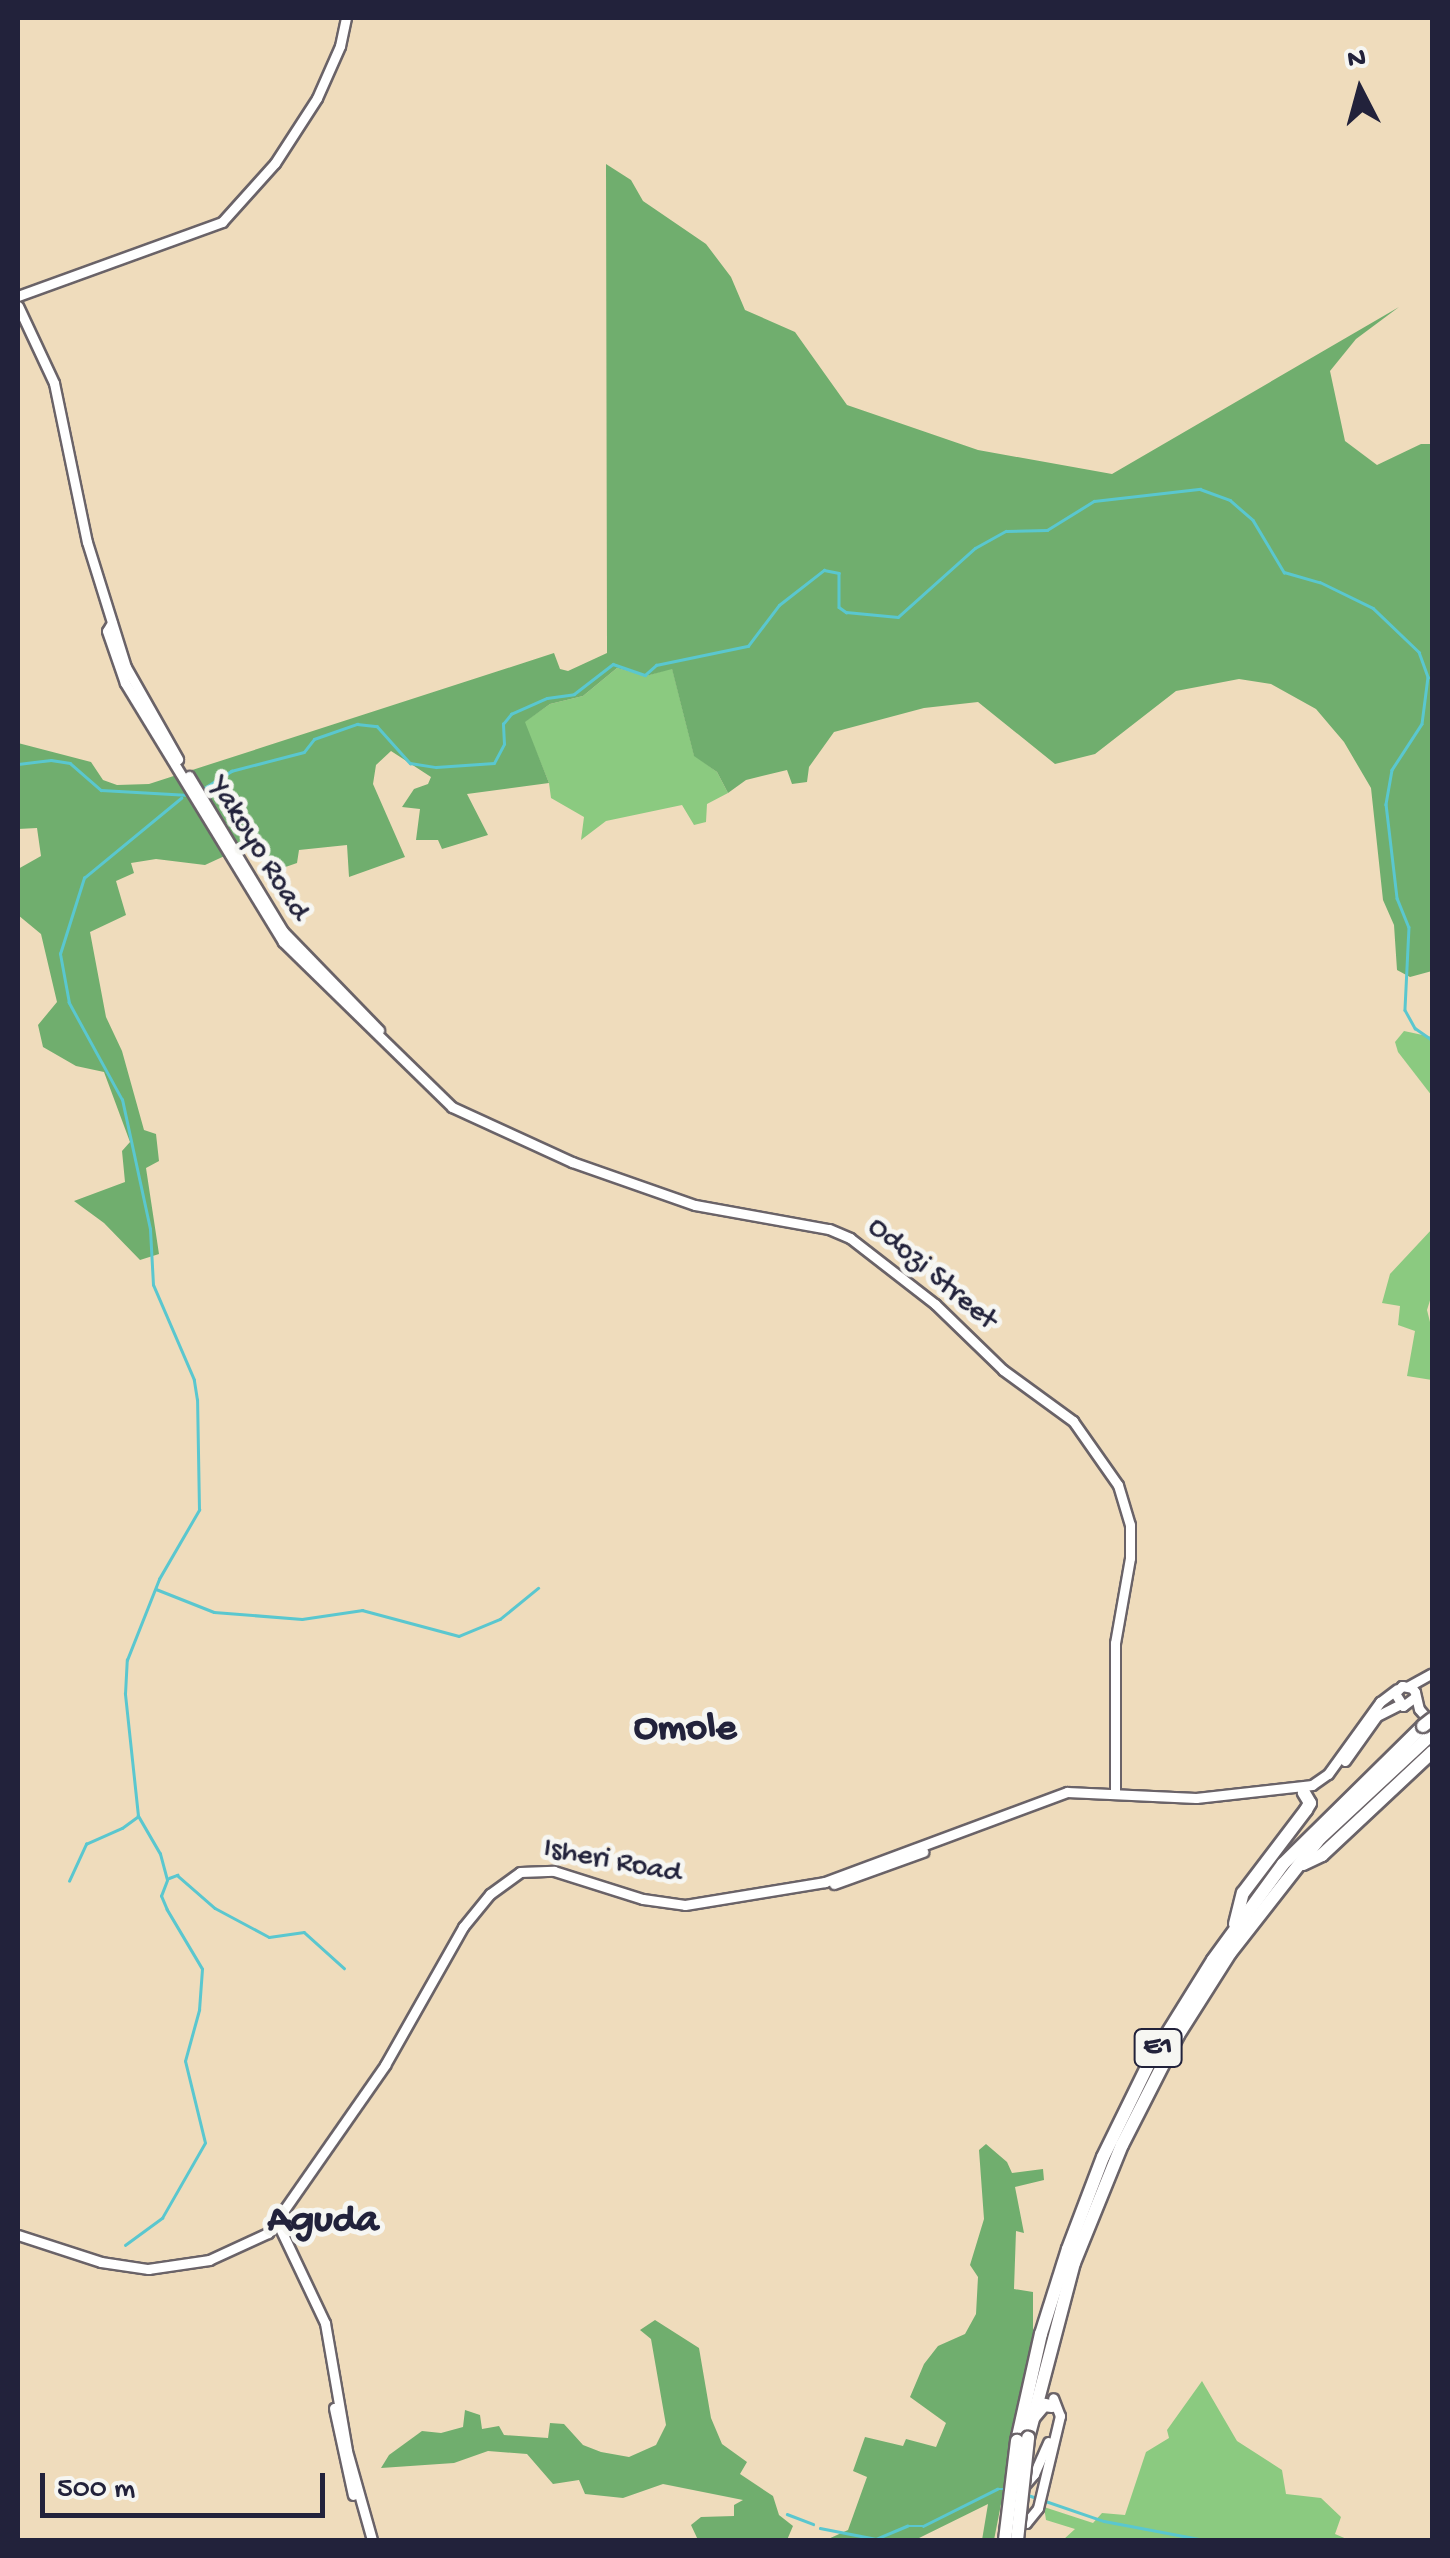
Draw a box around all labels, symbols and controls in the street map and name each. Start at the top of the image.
north arrow [1310,40,1410,140]
text: N [1346,42,1368,77]
street label: Yakoyo Road [199,772,315,928]
street label: Odozi Street [859,1210,1003,1340]
district label: Omole [634,1706,736,1754]
street label: Isheri Road [540,1832,684,1894]
road number: E1 [1133,2025,1183,2071]
district label: Aguda [268,2198,378,2246]
scale bar [45,2453,330,2515]
text: 500 m [57,2473,135,2508]

